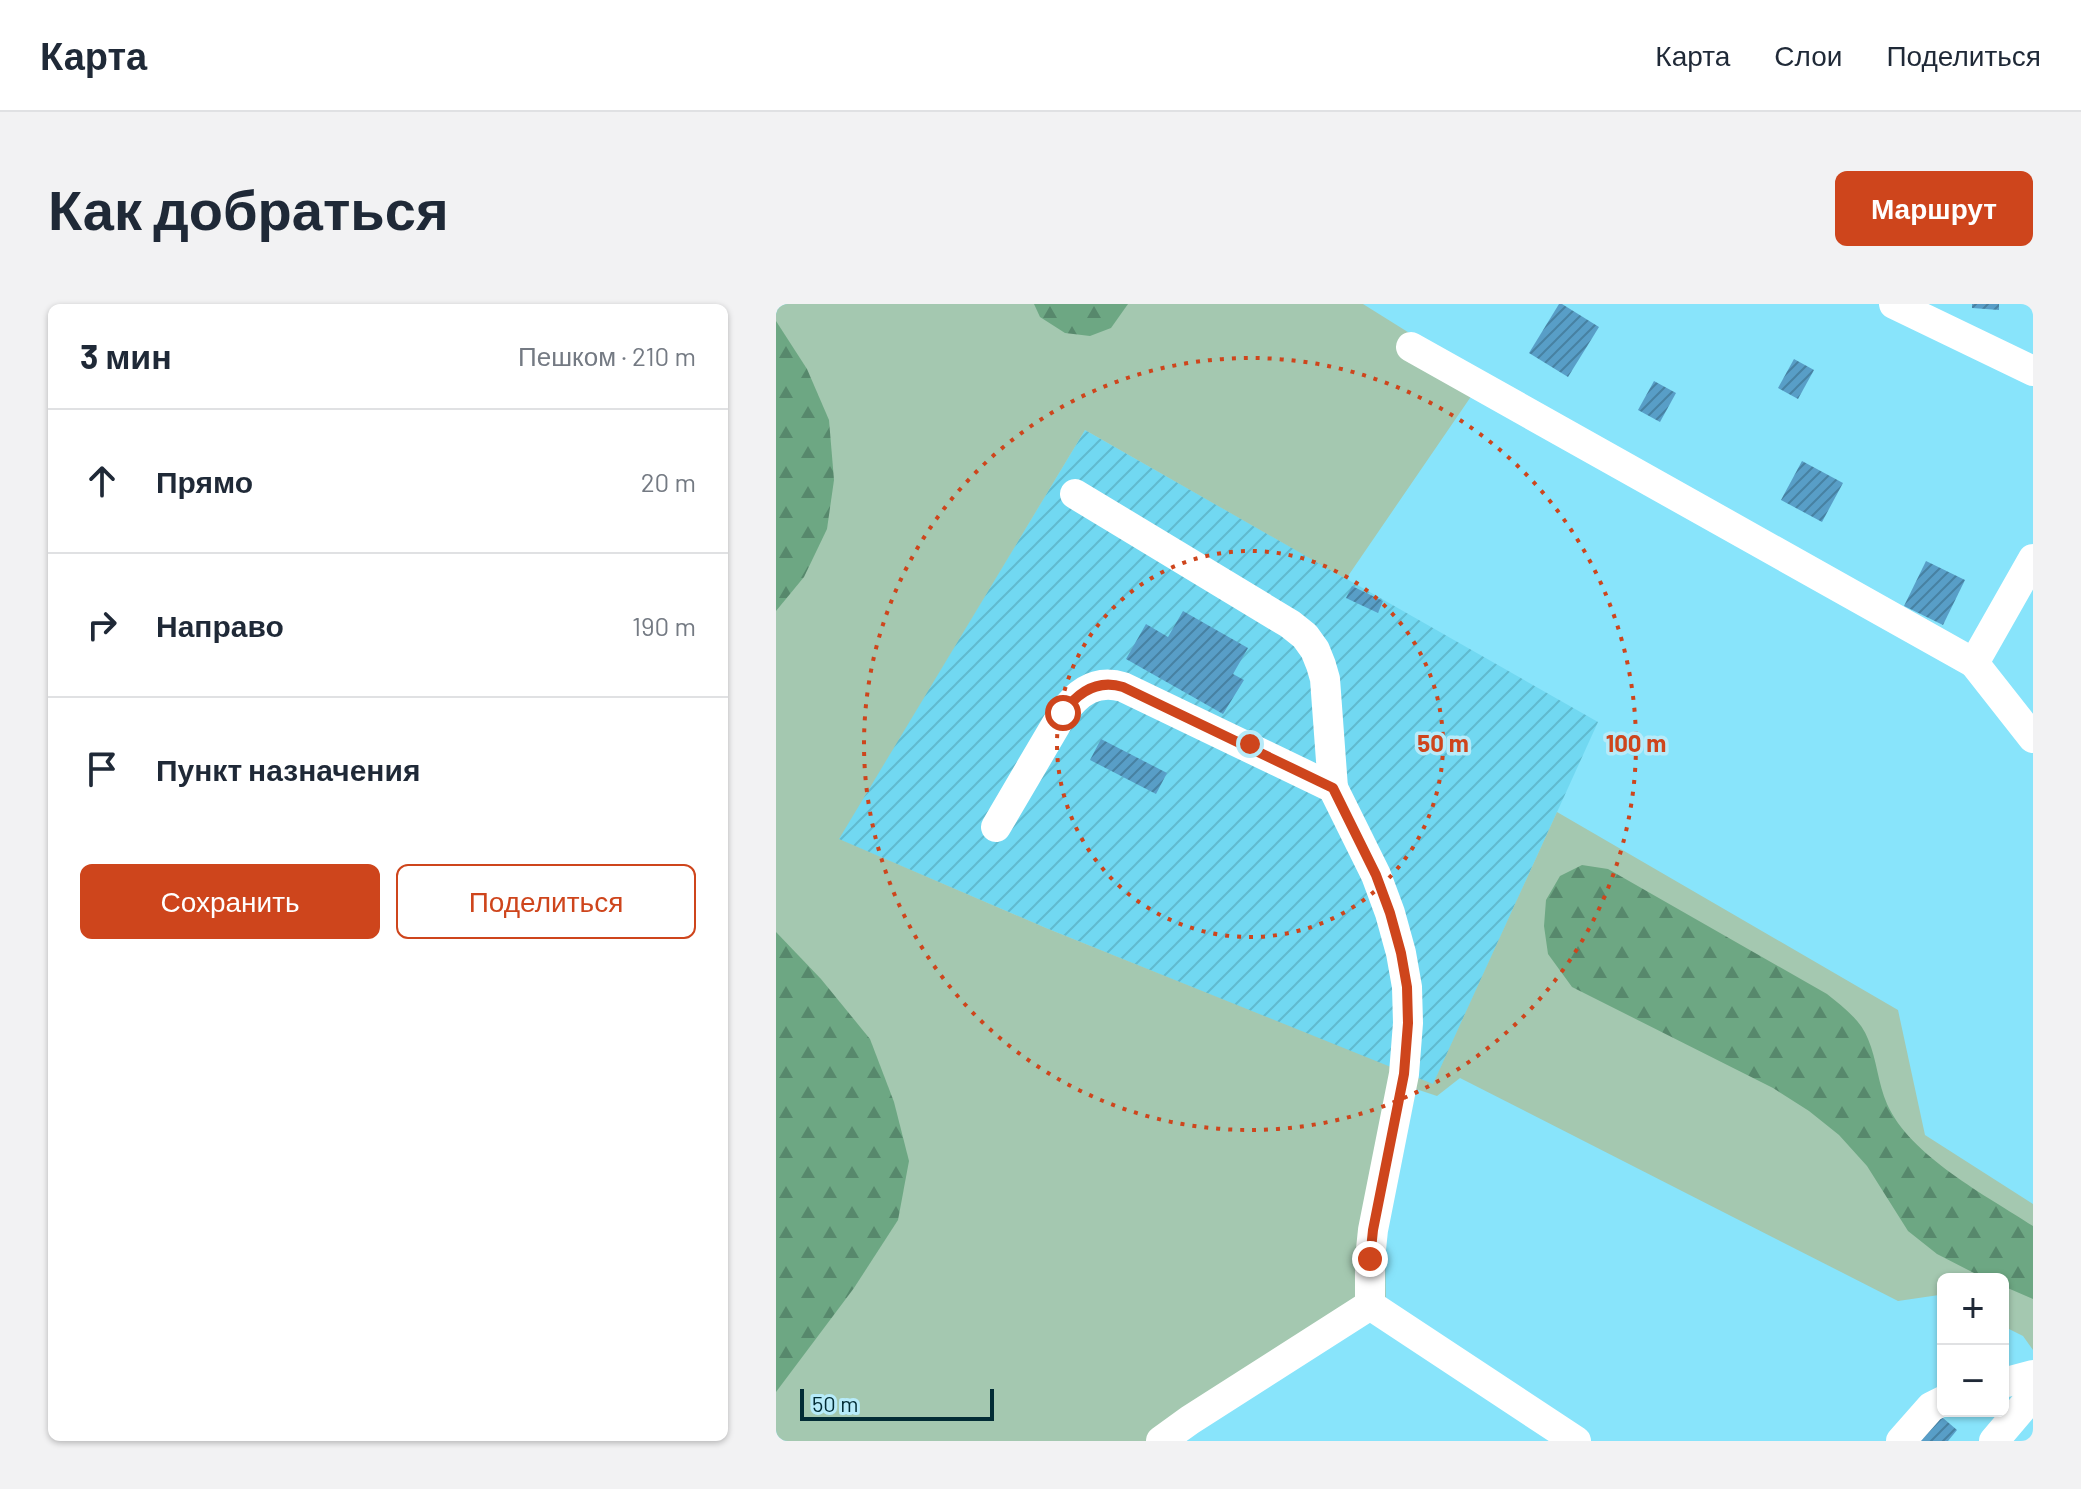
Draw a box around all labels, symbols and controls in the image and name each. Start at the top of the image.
text: Карта [40,32,147,78]
text: Карта [1655,38,1730,72]
text: Слои [1774,38,1842,72]
text: Поделиться [1886,38,2041,72]
button: Маршрут [1835,171,2033,246]
text: Как добраться [48,174,449,241]
text: 3 мин [80,335,172,376]
text: Пешком · 210 m [518,340,696,371]
icon: ahead [80,459,124,503]
text: Прямо [156,463,253,499]
text: 20 m [641,466,696,497]
icon: right [80,603,124,647]
text: Направо [156,607,284,643]
text: 190 m [632,610,696,641]
route start [1045,695,1081,731]
text: 50 m [1417,728,1469,757]
text: 100 m [1606,728,1666,757]
centre of rings [1236,730,1264,758]
icon: arrive [80,747,124,791]
text: Пункт назначения [156,751,420,787]
button: Сохранить [80,864,380,939]
button: Поделиться [396,864,696,939]
route end [1352,1241,1388,1277]
map controls [1937,1273,2009,1417]
button: + [1937,1273,2009,1345]
button: − [1937,1345,2009,1417]
scale bar [800,1385,994,1421]
text: 50 m [812,1390,858,1416]

